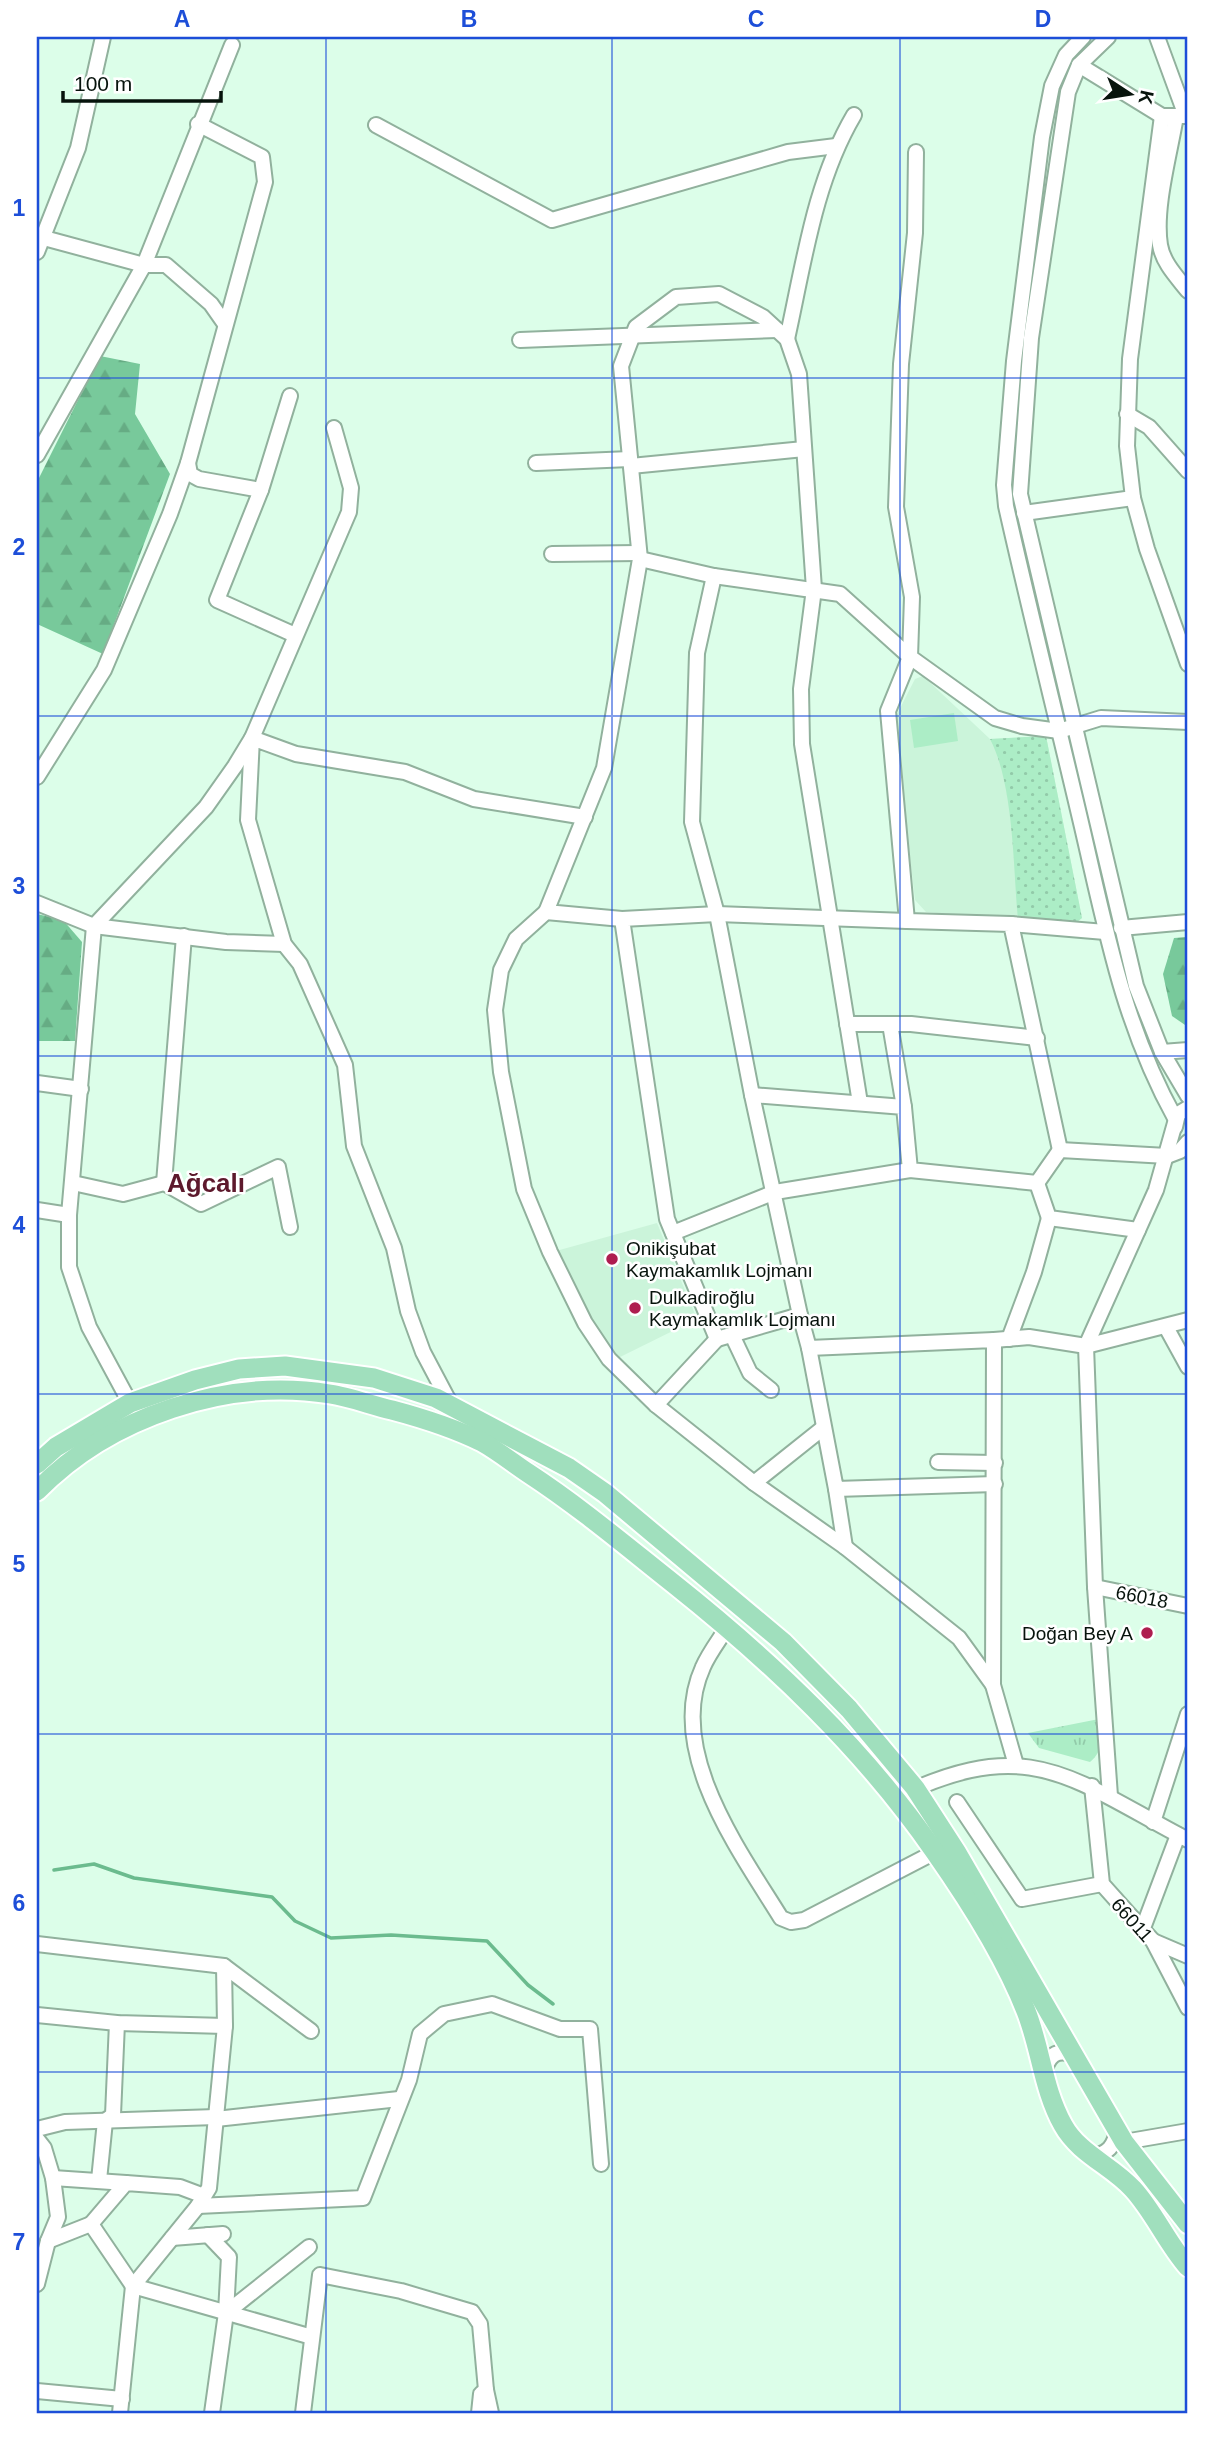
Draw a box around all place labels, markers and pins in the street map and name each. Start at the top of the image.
place label: Onikişubat Kaymakamlık Lojmanı [626,1238,813,1281]
marker: Onikişubat Kaymakamlık Lojmanı [604,1251,620,1267]
place label: Dulkadiroğlu Kaymakamlık Lojmanı [649,1287,836,1330]
marker: Dulkadiroğlu Kaymakamlık Lojmanı [627,1300,643,1316]
place label: Doğan Bey A [1022,1623,1133,1644]
marker: Doğan Bey A [1139,1625,1155,1641]

